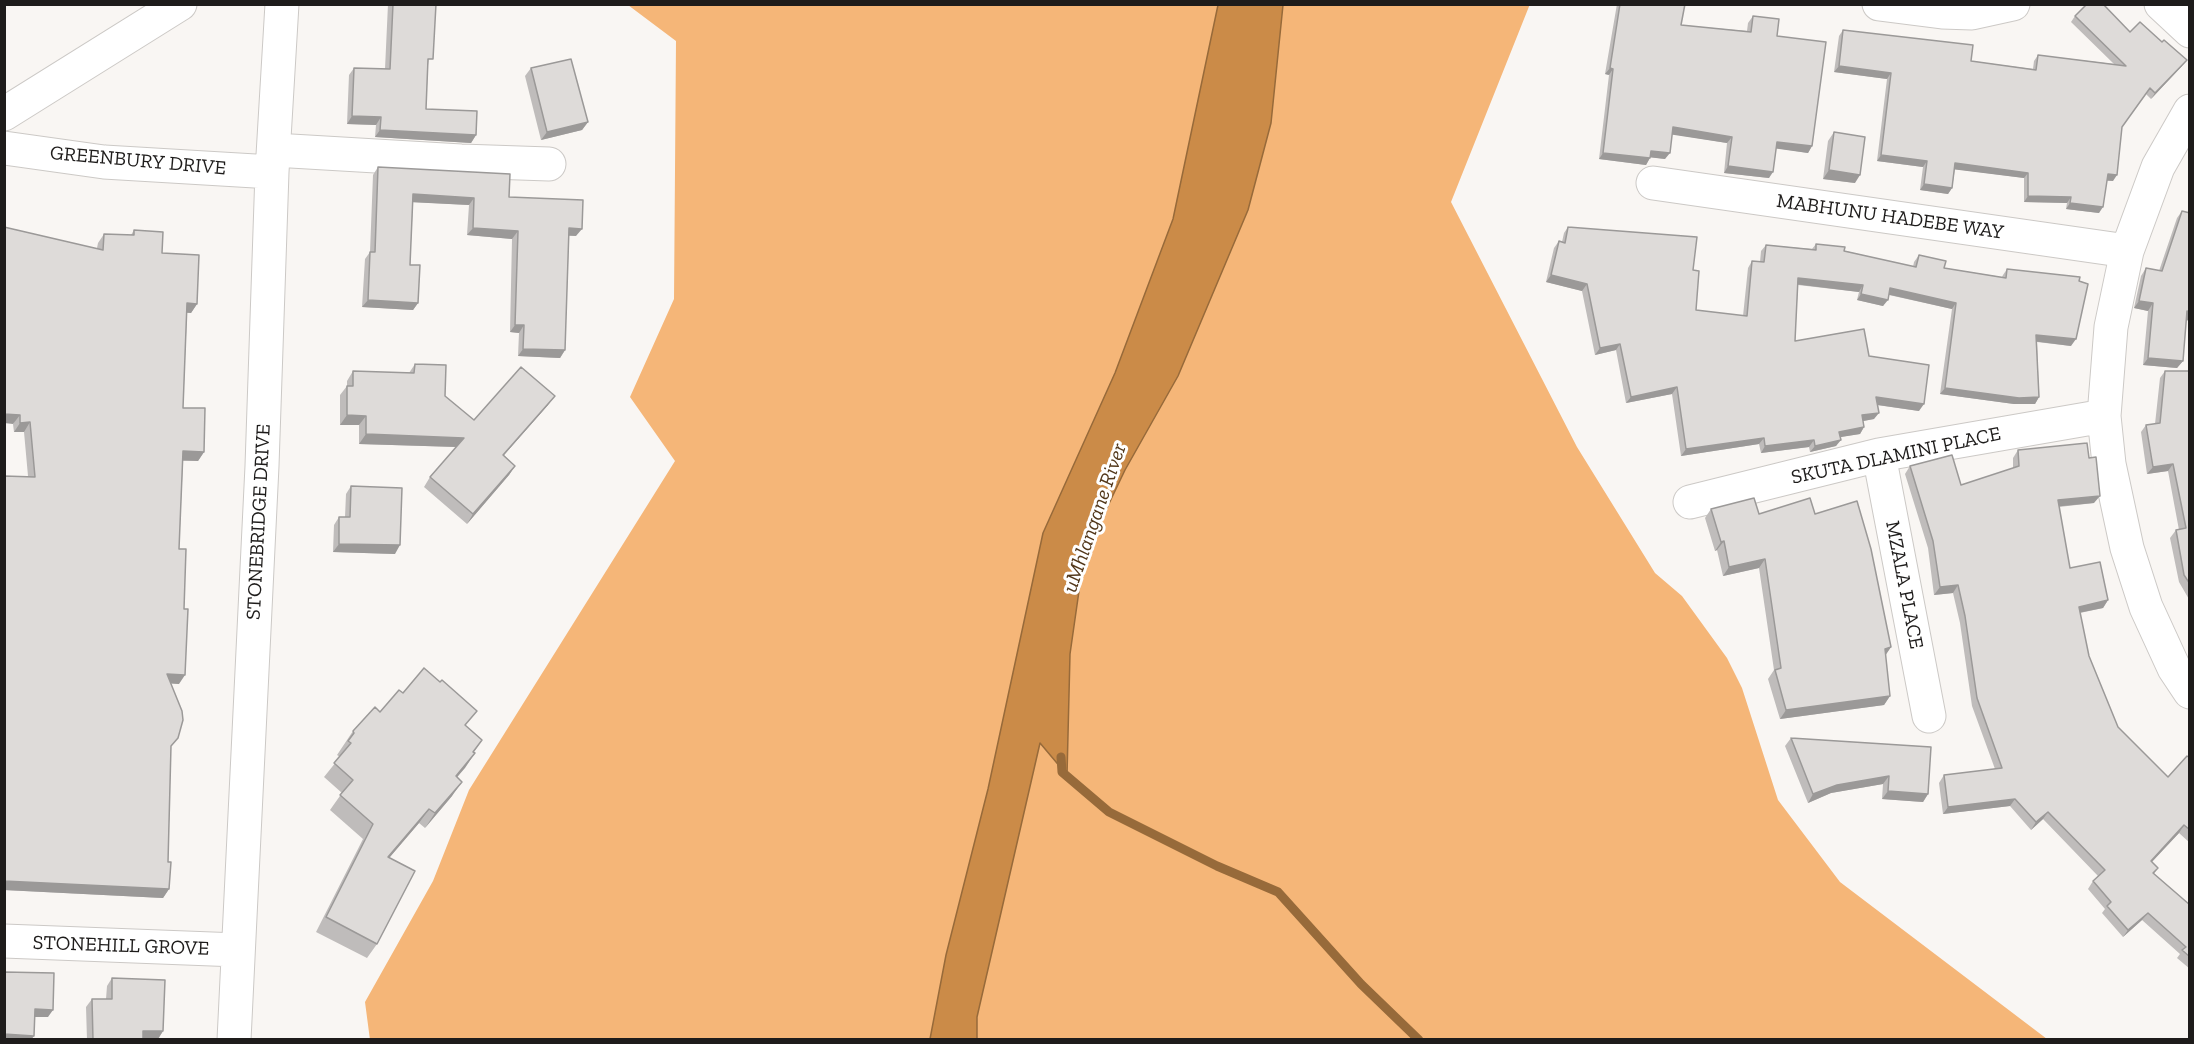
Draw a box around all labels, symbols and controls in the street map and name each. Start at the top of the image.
street label: GREENBURY DRIVE [49,141,227,181]
street label: MABHUNU HADEBE WAY [1775,189,2005,245]
street label: SKUTA DLAMINI PLACE [1789,422,2003,490]
street label: STONEBRIDGE DRIVE [242,423,276,621]
water label: uMhlangane River [1058,440,1132,596]
street label: MZALA PLACE [1880,519,1928,651]
street label: STONEHILL GROVE [32,931,210,961]

